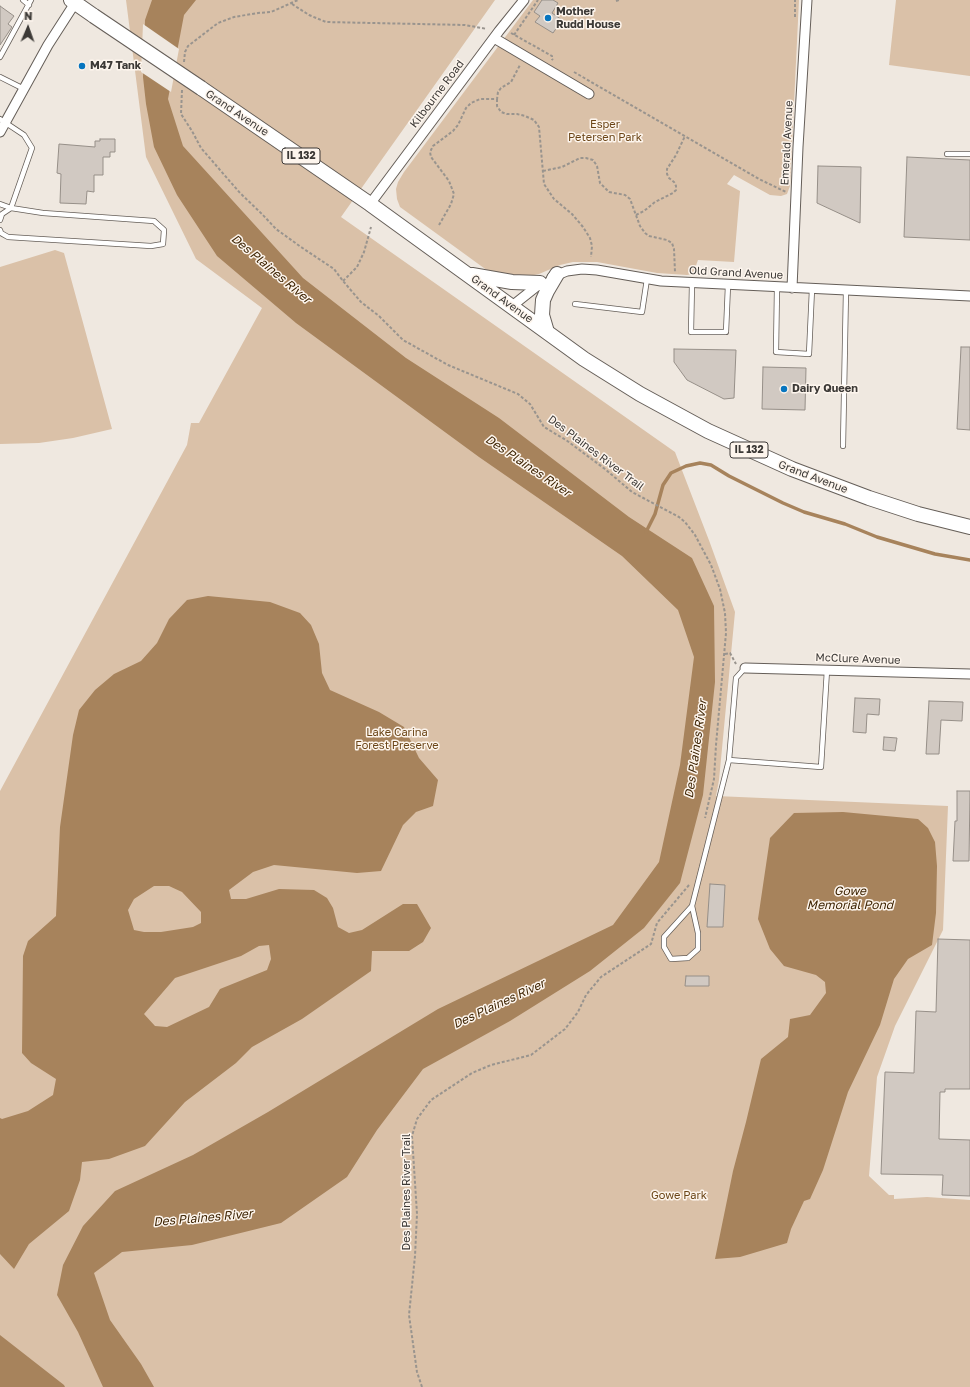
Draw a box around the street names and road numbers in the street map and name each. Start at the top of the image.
street label: Kilbourne Road [407,58,467,130]
street label: Grand Avenue [203,87,271,139]
street label: Emerald Avenue [778,100,796,186]
road number: IL 132 [282,148,320,164]
street label: Old Grand Avenue [689,264,783,282]
street label: Grand Avenue [468,272,536,326]
street label: Des Plaines River Trail [545,413,647,493]
road number: IL 132 [730,442,768,458]
street label: Grand Avenue [776,458,850,496]
street label: McClure Avenue [815,651,901,667]
street label: Des Plaines River Trail [400,1134,414,1250]

